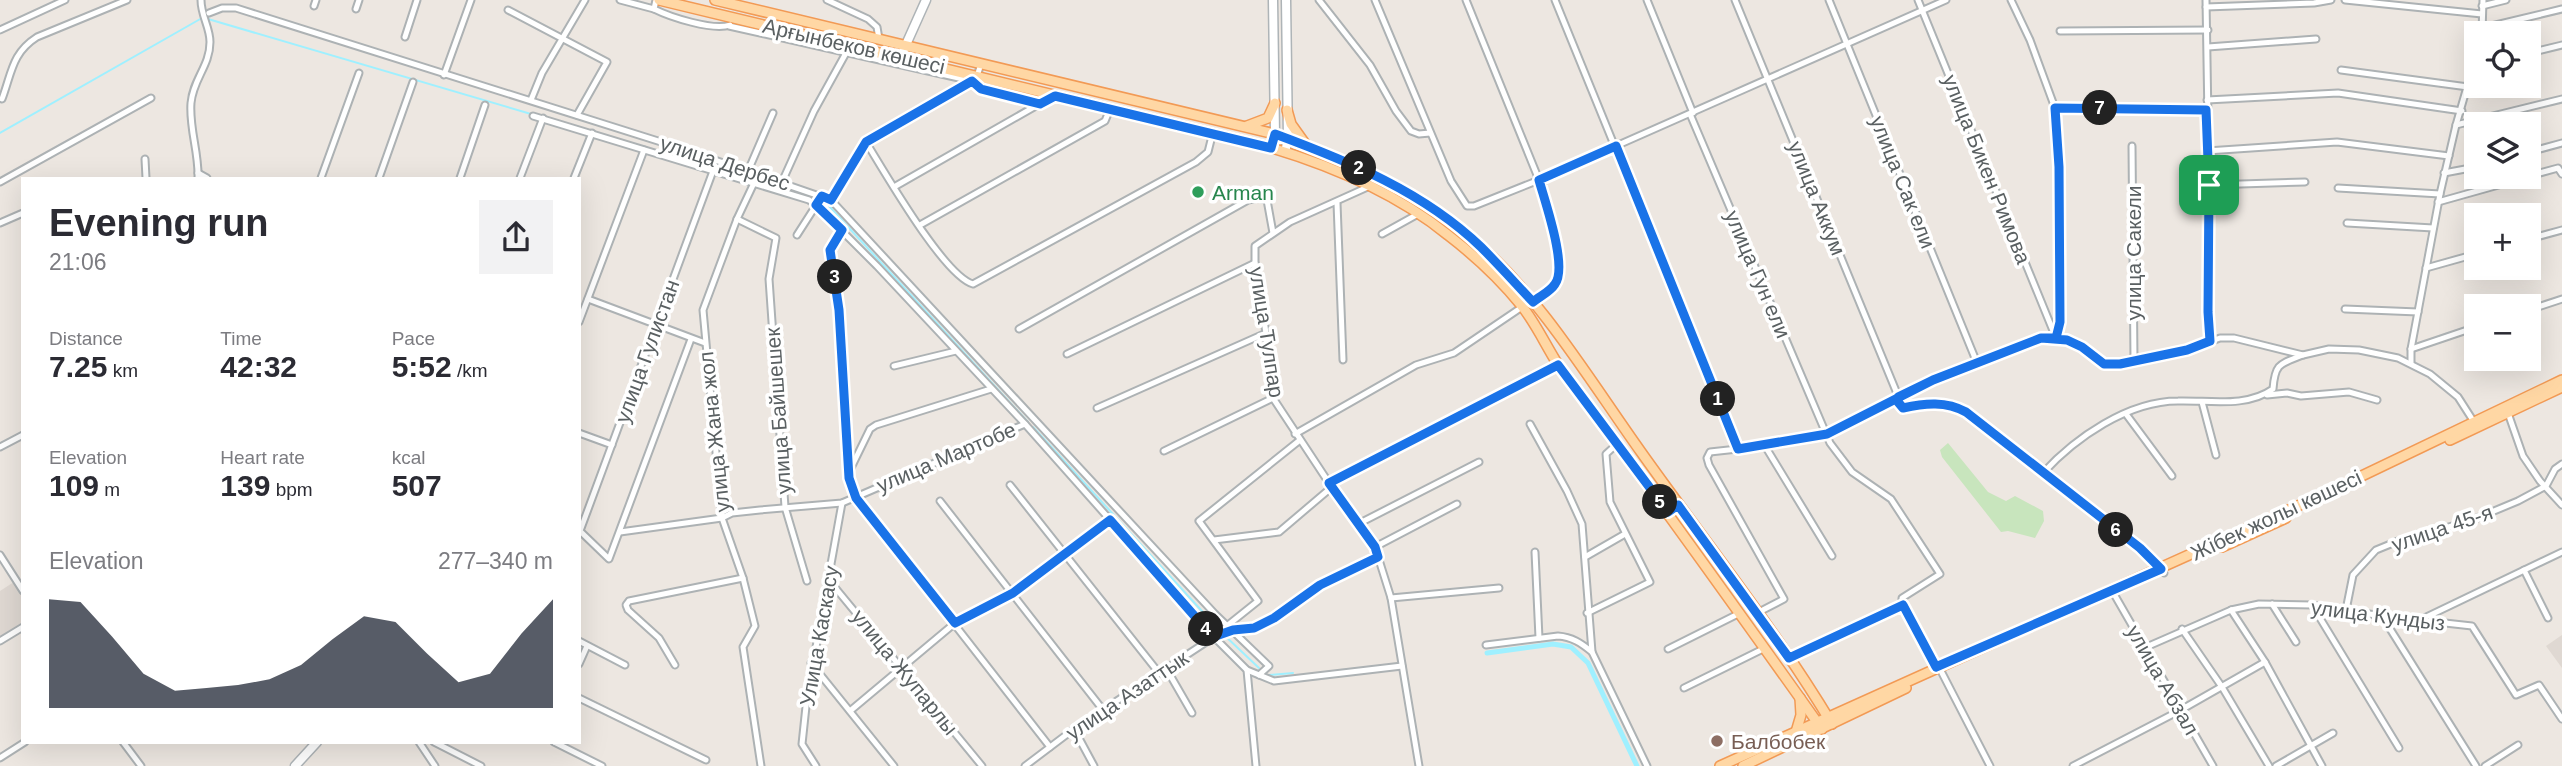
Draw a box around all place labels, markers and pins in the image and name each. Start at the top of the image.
pin: 7 [2082,90,2118,126]
pin: 2 [1342,150,1376,186]
pin [2179,155,2239,215]
place label: Arman [1212,181,1274,204]
marker: Arman [1190,184,1206,200]
pin: 3 [818,260,852,294]
pin: 1 [1700,382,1736,416]
pin: 5 [1642,484,1678,520]
pin: 6 [2098,512,2134,548]
pin: 4 [1188,612,1224,646]
place label: Балбобек [1731,730,1826,753]
marker: Балбобек [1709,733,1725,749]

